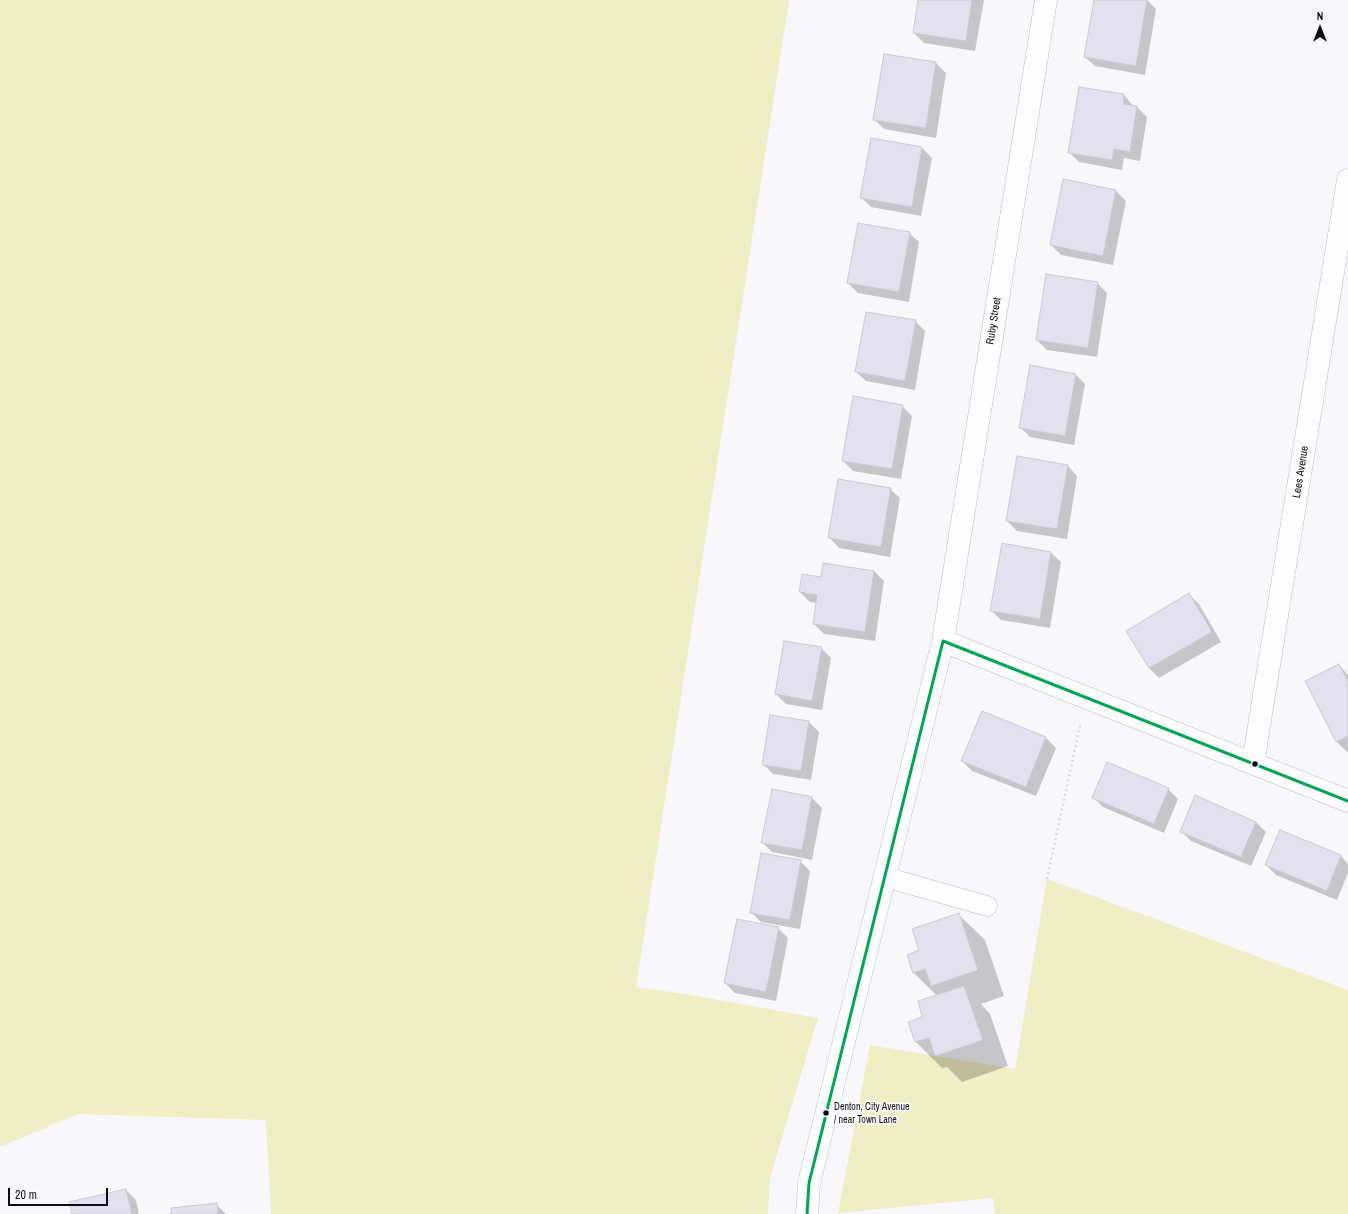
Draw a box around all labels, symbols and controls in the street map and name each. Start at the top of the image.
north arrow [1300,8,1340,48]
text: N [1317,9,1323,23]
street label: Ruby Street [984,296,1004,346]
street label: Lees Avenue [1290,445,1312,499]
unlabelled marker [1250,759,1260,769]
place label: Denton, City Avenue / near Town Lane [834,1101,910,1124]
marker: Denton, City Avenue / near Town Lane [821,1108,831,1118]
scale bar [10,1180,110,1206]
text: 20 m [15,1187,37,1203]

